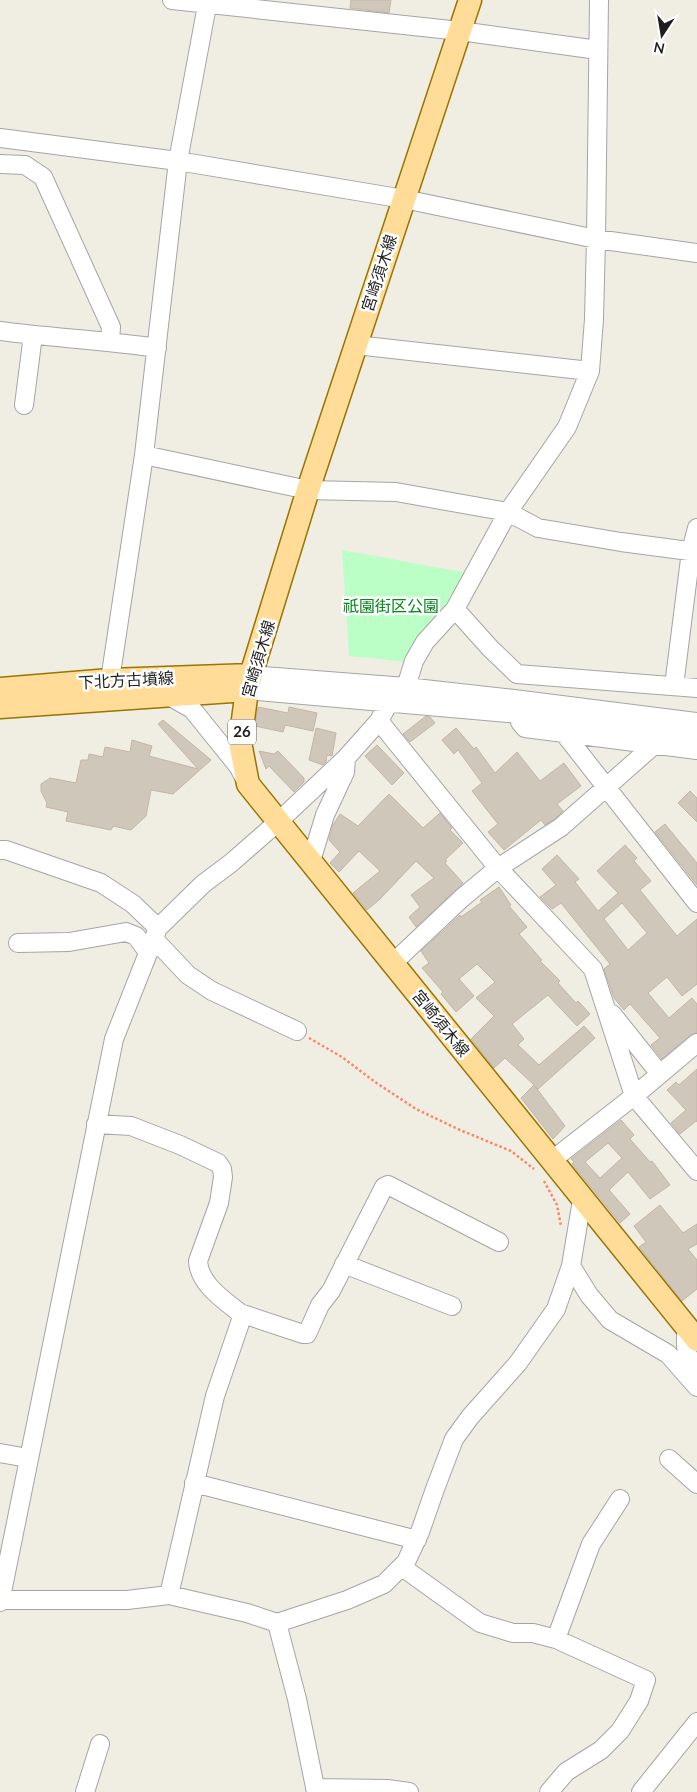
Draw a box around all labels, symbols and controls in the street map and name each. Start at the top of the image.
north arrow [637,10,687,60]
text: N [652,39,666,58]
street label: 宮崎須木線 [357,232,400,314]
park label: 祇園街区公園 [343,596,439,615]
street label: 宮崎須木線 [237,618,278,700]
street label: 下北方古墳線 [78,668,174,692]
road number: 26 [228,720,256,744]
street label: 宮崎須木線 [409,986,474,1060]

